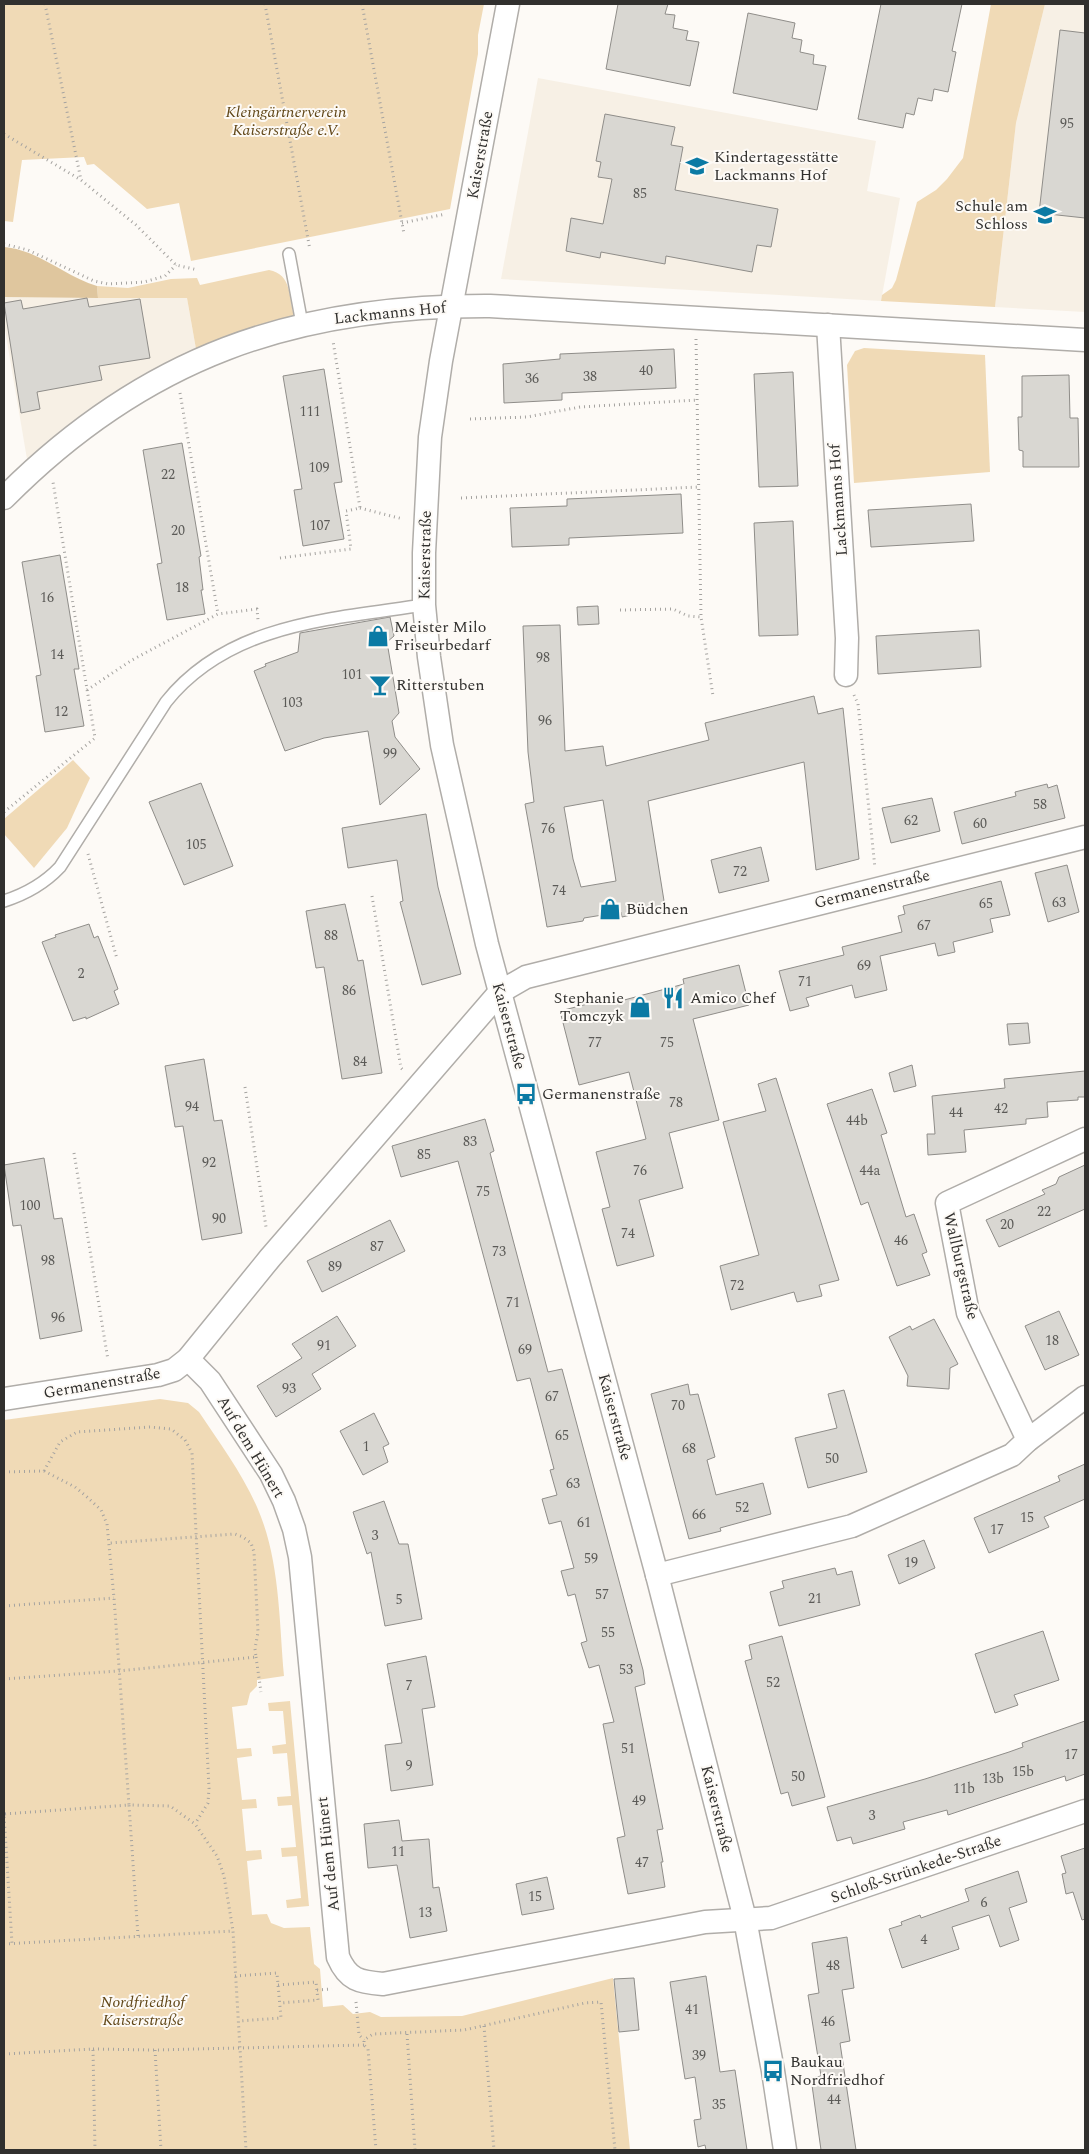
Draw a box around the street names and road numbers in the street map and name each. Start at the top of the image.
street label: Kaiserstraße [460,109,500,201]
street label: Lackmanns Hof [333,295,449,331]
street label: Lackmanns Hof [822,441,854,557]
street label: Kaiserstraße [412,510,438,600]
street label: Germanenstraße [812,863,932,915]
street label: Kaiserstraße [486,980,532,1072]
street label: Wallburgstraße [937,1210,985,1322]
street label: Germanenstraße [42,1361,162,1405]
street label: Kaiserstraße [592,1371,638,1463]
street label: Auf dem Hünert [211,1391,291,1503]
street label: Kaiserstraße [695,1763,739,1855]
street label: Auf dem Hünert [310,1795,346,1913]
street label: Schloß-Strünkede-Straße [827,1828,1005,1910]

